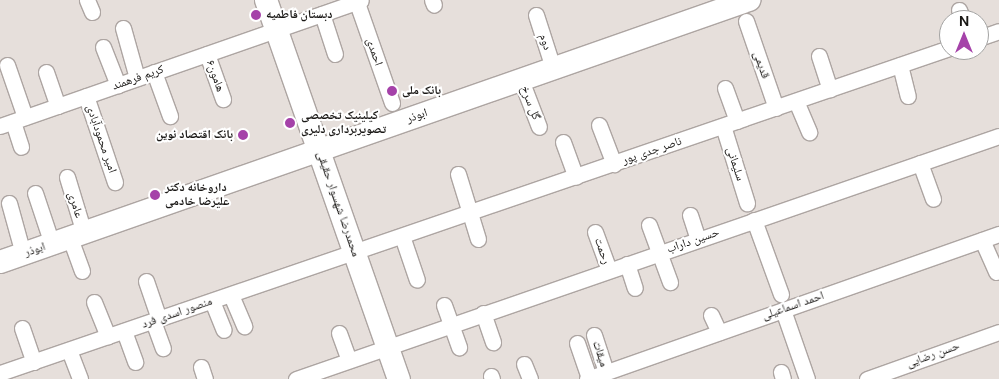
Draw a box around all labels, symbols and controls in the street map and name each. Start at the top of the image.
place label: دبستان فاطمیه [266,8,332,22]
marker: دبستان فاطمیه [250,9,262,21]
north arrow [939,10,989,60]
text: N [959,12,969,30]
street label: دوم [536,32,554,52]
street label: احمدی [363,36,385,68]
street label: قدیمی [750,49,772,81]
street label: هامون۶ [203,58,227,94]
street label: کریم فرهمند [110,62,166,94]
place label: بانک ملی [402,84,441,98]
street label: گل سرخ [517,84,543,122]
marker: بانک ملی [386,85,398,97]
street label: امیر محمودآبادی [83,103,119,175]
street label: ابوذر [405,106,429,126]
place label: کیلینیک تخصصی تصویربرداری دلیری [301,109,386,137]
marker: کیلینیک تخصصی تصویربرداری دلیری [283,116,297,130]
place label: بانک اقتصاد نوین [156,128,233,142]
marker: بانک اقتصاد نوین [237,129,249,141]
street label: ناصر جدی پور [620,134,684,168]
street label: سلیمانی [723,145,747,183]
street label: محمدرضا شهسوار حقیقی [313,149,363,259]
place label: داروخانه دکتر علیرضا خادمی [165,181,229,209]
marker: داروخانه دکتر علیرضا خادمی [149,189,161,201]
street label: عامری [64,190,86,220]
street label: حسین داراب [665,225,721,257]
street label: رحمت [591,236,613,266]
street label: ابوذر [23,240,47,260]
street label: احمد اسماعیلی [760,289,826,323]
street label: منصور اسدی فرد [140,294,214,332]
street label: میقات [589,339,611,369]
street label: حسن رضایی [905,339,961,371]

